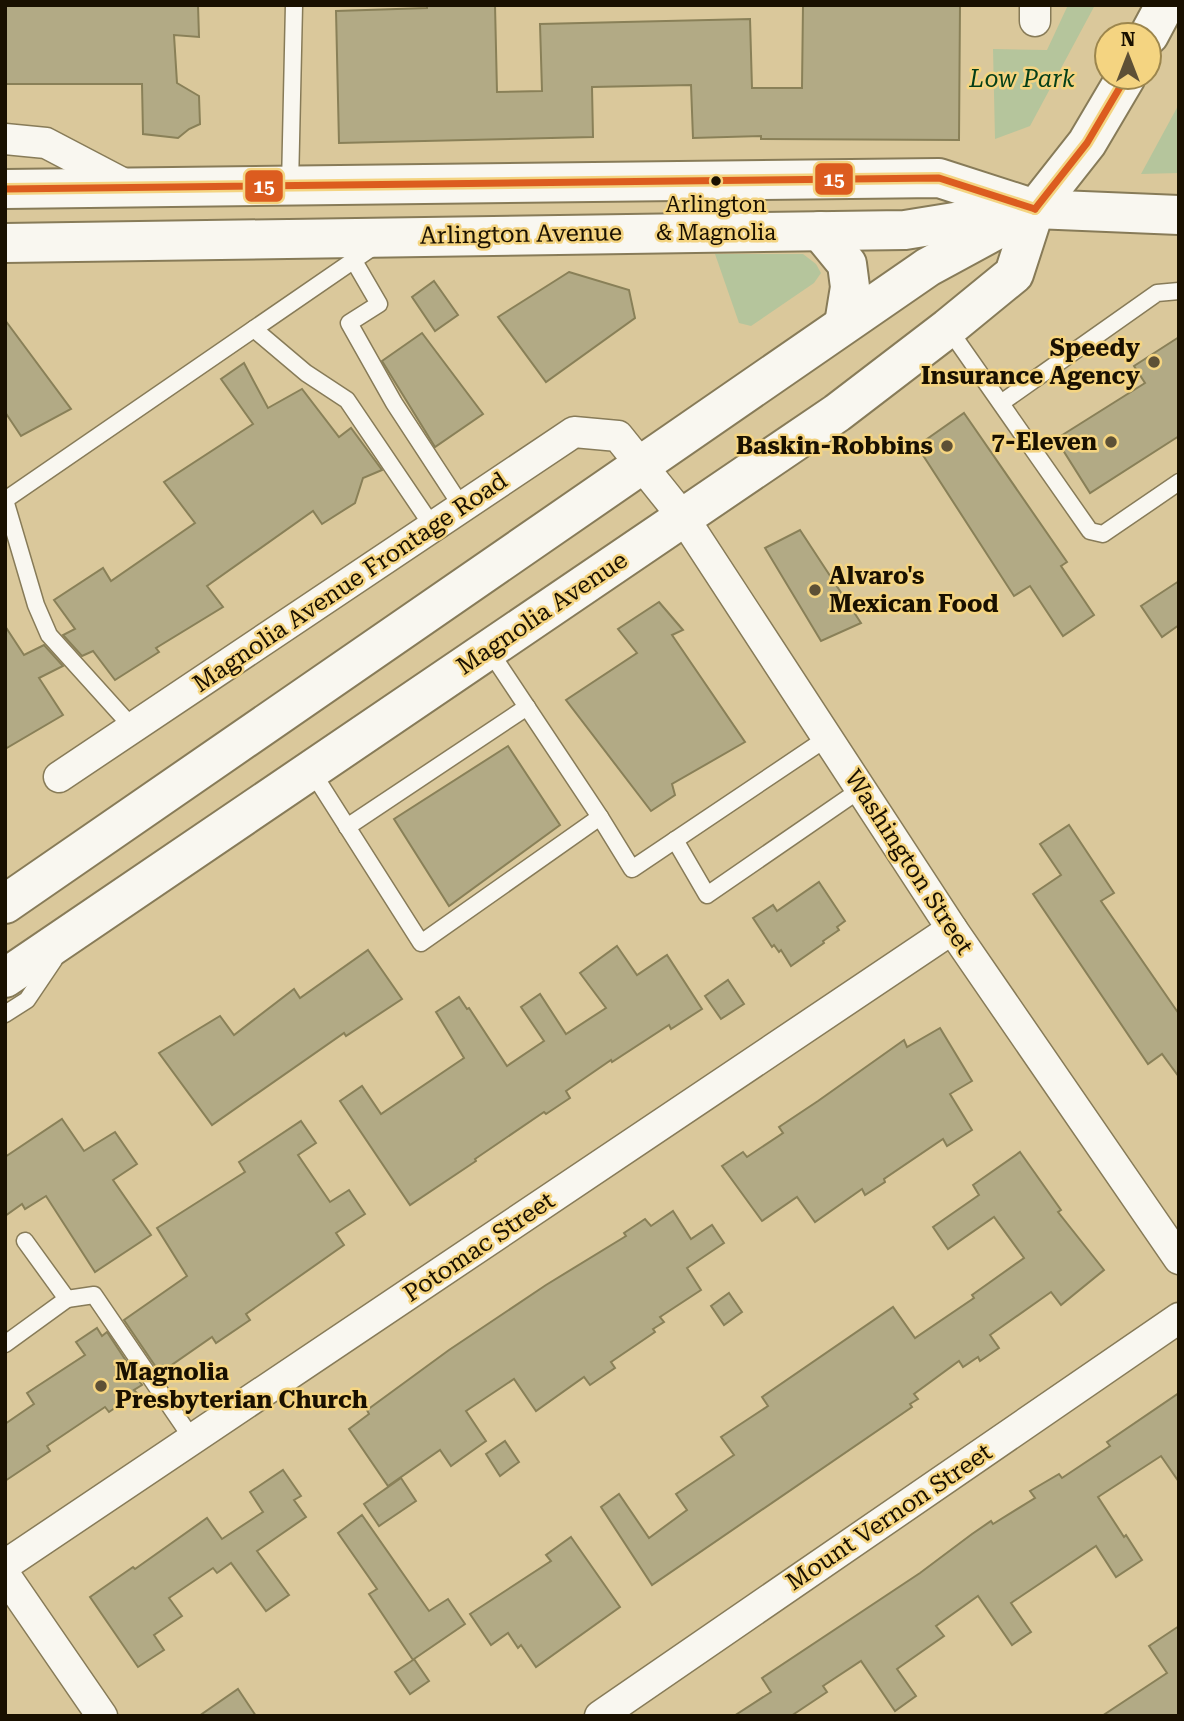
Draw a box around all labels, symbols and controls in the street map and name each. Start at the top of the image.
north arrow [1093,21,1163,91]
text: N [1121,28,1136,51]
park label: Low Park [968,65,1075,93]
line badge: 15 [814,162,854,196]
text: 15 [823,168,845,191]
line badge: 15 [244,169,284,203]
marker: Arlington & Magnolia [709,174,723,188]
text: 15 [253,175,275,198]
place label: Arlington & Magnolia [656,192,776,245]
street label: Arlington Avenue [420,218,622,250]
place label: Speedy Insurance Agency [921,334,1140,390]
marker: Speedy Insurance Agency [1146,354,1162,370]
place label: 7-Eleven [991,428,1097,456]
place label: Baskin-Robbins [736,432,933,460]
marker: 7-Eleven [1103,434,1119,450]
marker: Baskin-Robbins [939,438,955,454]
street label: Magnolia Avenue Frontage Road [188,466,512,698]
street label: Magnolia Avenue [451,546,633,680]
place label: Alvaro's Mexican Food [829,562,998,618]
marker: Alvaro's Mexican Food [807,582,823,598]
street label: Washington Street [839,765,979,959]
street label: Potomac Street [398,1186,560,1308]
place label: Magnolia Presbyterian Church [115,1358,368,1414]
marker: Magnolia Presbyterian Church [93,1378,109,1394]
street label: Mount Vernon Street [781,1438,997,1596]

